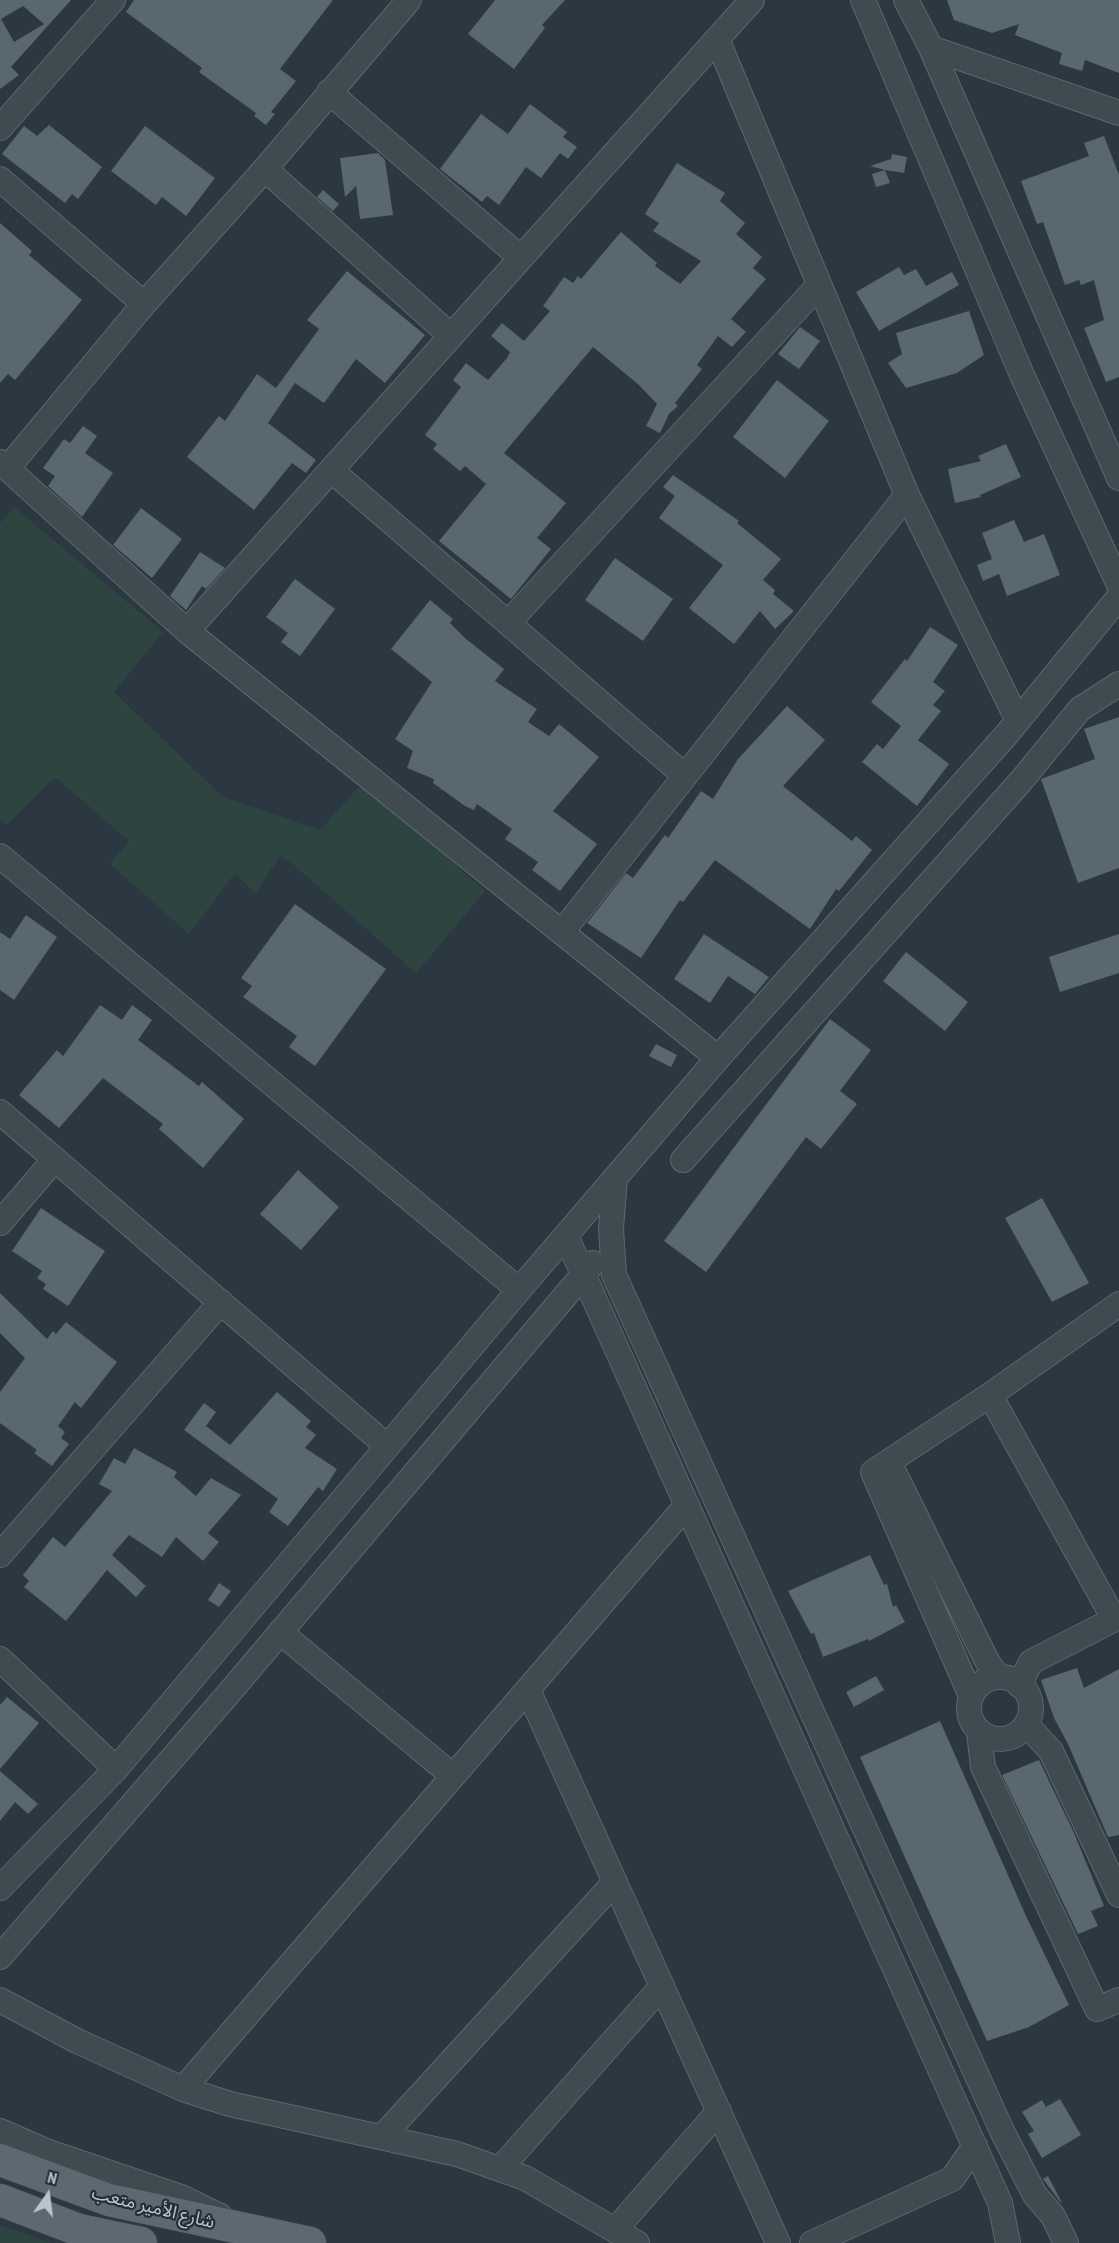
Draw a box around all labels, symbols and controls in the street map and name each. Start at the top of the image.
north arrow [18,2165,78,2225]
text: N [46,2167,59,2188]
street label: شارع الأمير متعب [89,2182,217,2234]

